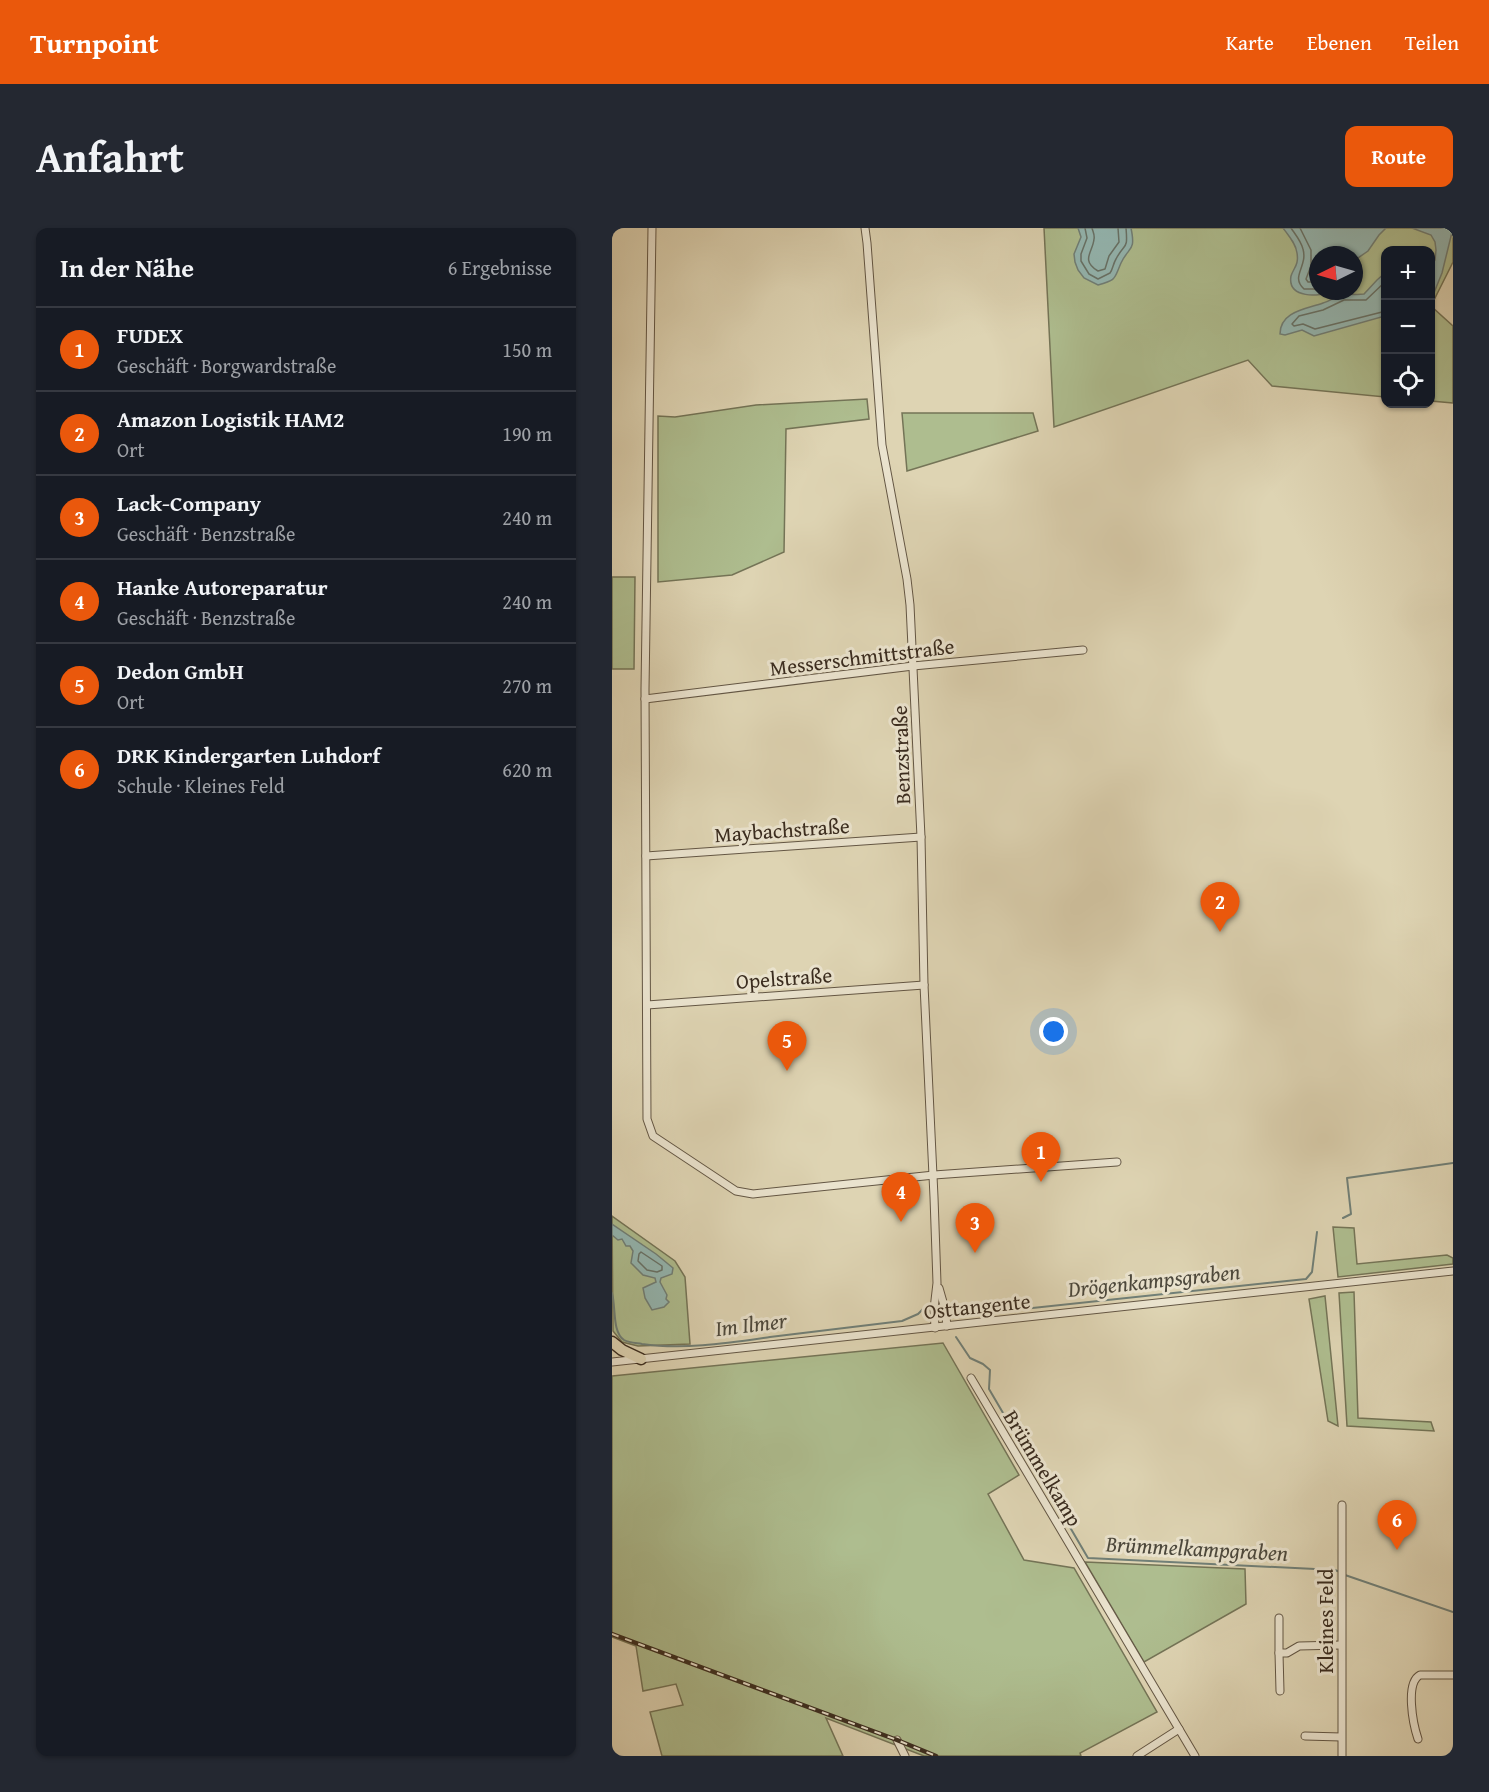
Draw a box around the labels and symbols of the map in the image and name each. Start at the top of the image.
north arrow [1309,246,1363,300]
street label: Messerschmittstraße [768,630,956,684]
street label: Benzstraße [884,705,918,805]
street label: Maybachstraße [713,810,851,850]
pin: 2 [1200,882,1240,932]
street label: Opelstraße [735,959,833,997]
your location [1039,1017,1068,1046]
pin: 5 [768,1022,807,1071]
pin: 1 [1022,1132,1060,1182]
pin: 4 [882,1172,920,1222]
pin: 3 [956,1204,994,1253]
water label: Drögenkampsgraben [1065,1255,1242,1305]
street label: Osttangente [922,1285,1032,1327]
water label: Im Ilmer [713,1304,789,1344]
street label: Brümmelkamp [996,1404,1090,1532]
pin: 6 [1378,1500,1416,1550]
water label: Brümmelkampgraben [1104,1527,1289,1569]
street label: Kleines Feld [1310,1568,1341,1674]

